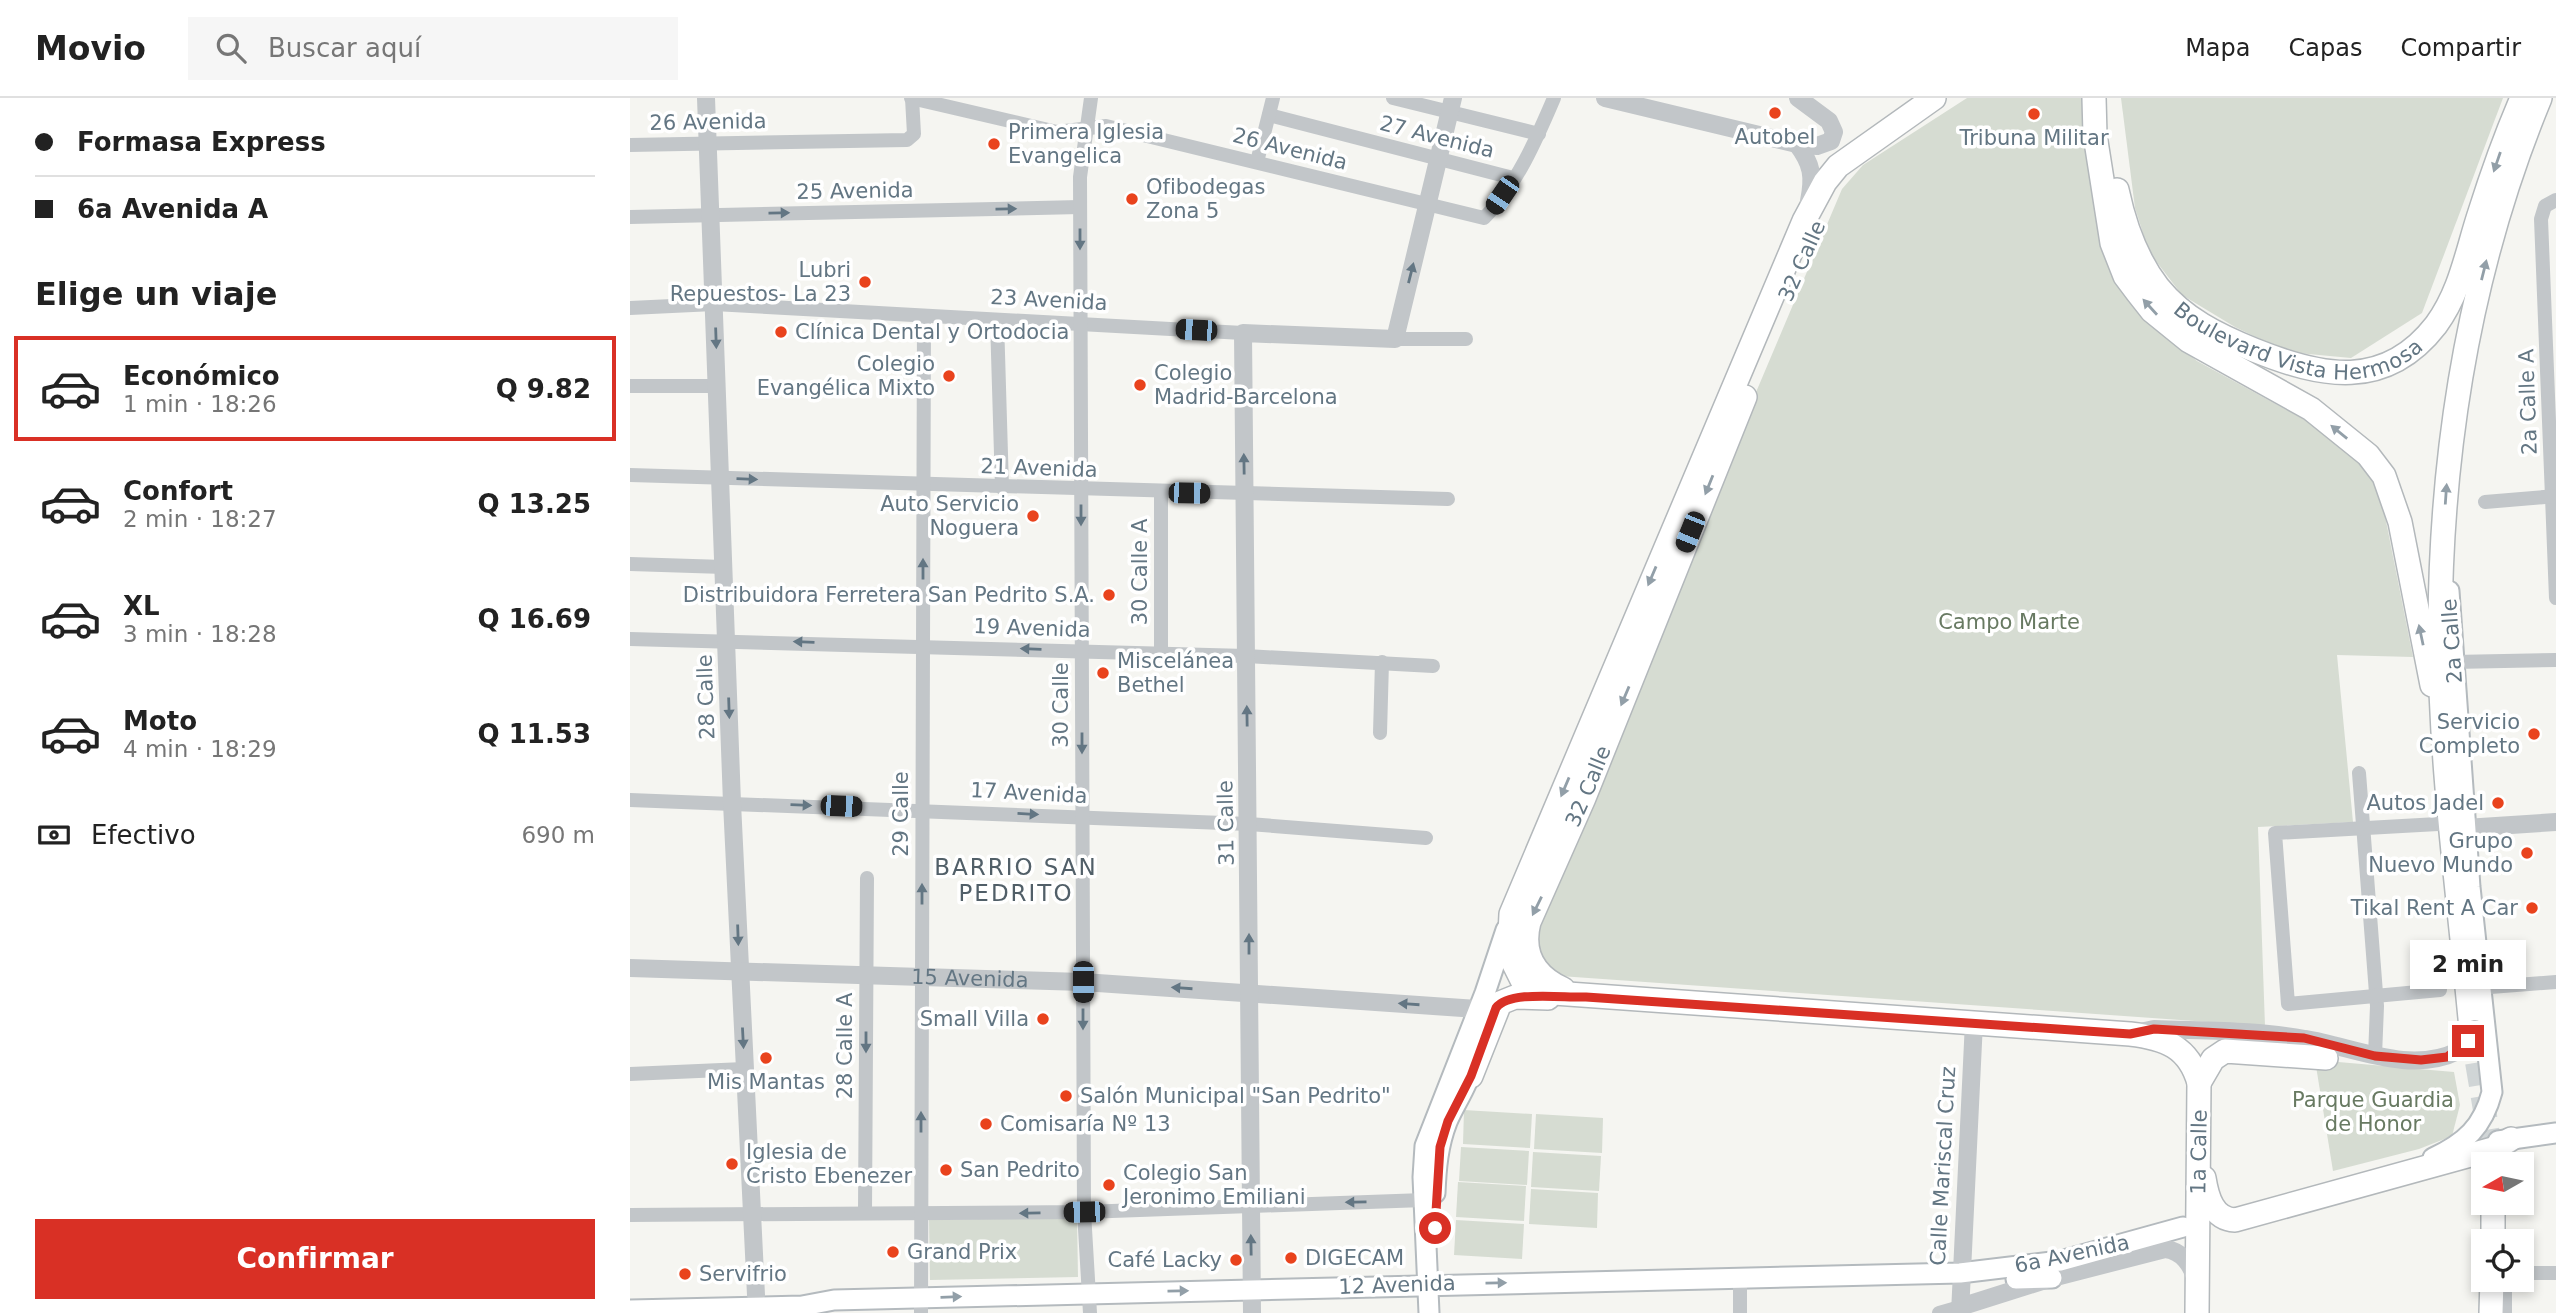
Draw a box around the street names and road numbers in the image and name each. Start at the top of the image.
street label: 26 Avenida [649,109,767,135]
street label: 27 Avenida [1377,111,1497,163]
street label: 26 Avenida [1230,123,1350,175]
street label: 25 Avenida [796,178,914,204]
street label: 32 Calle [1774,217,1830,305]
street label: 23 Avenida [990,285,1108,315]
street label: Boulevard Vista Hermosa [2169,297,2427,385]
street label: 2a Calle A [2514,348,2542,455]
street label: 21 Avenida [980,454,1098,482]
street label: 30 Calle A [1128,518,1152,625]
street label: 2a Calle [2437,598,2467,684]
street label: 19 Avenida [973,614,1091,642]
street label: 28 Calle [693,654,719,740]
street label: 30 Calle [1049,662,1073,748]
street label: 32 Calle [1561,742,1616,831]
street label: 29 Calle [889,771,913,857]
street label: 17 Avenida [970,778,1088,808]
street label: 31 Calle [1213,780,1239,866]
street label: 15 Avenida [911,965,1029,992]
street label: 28 Calle A [833,992,857,1099]
street label: Calle Mariscal Cruz [1926,1066,1960,1266]
street label: 1a Calle [2186,1109,2212,1195]
street label: 6a Avenida [2012,1230,2132,1278]
street label: 12 Avenida [1338,1271,1456,1299]

